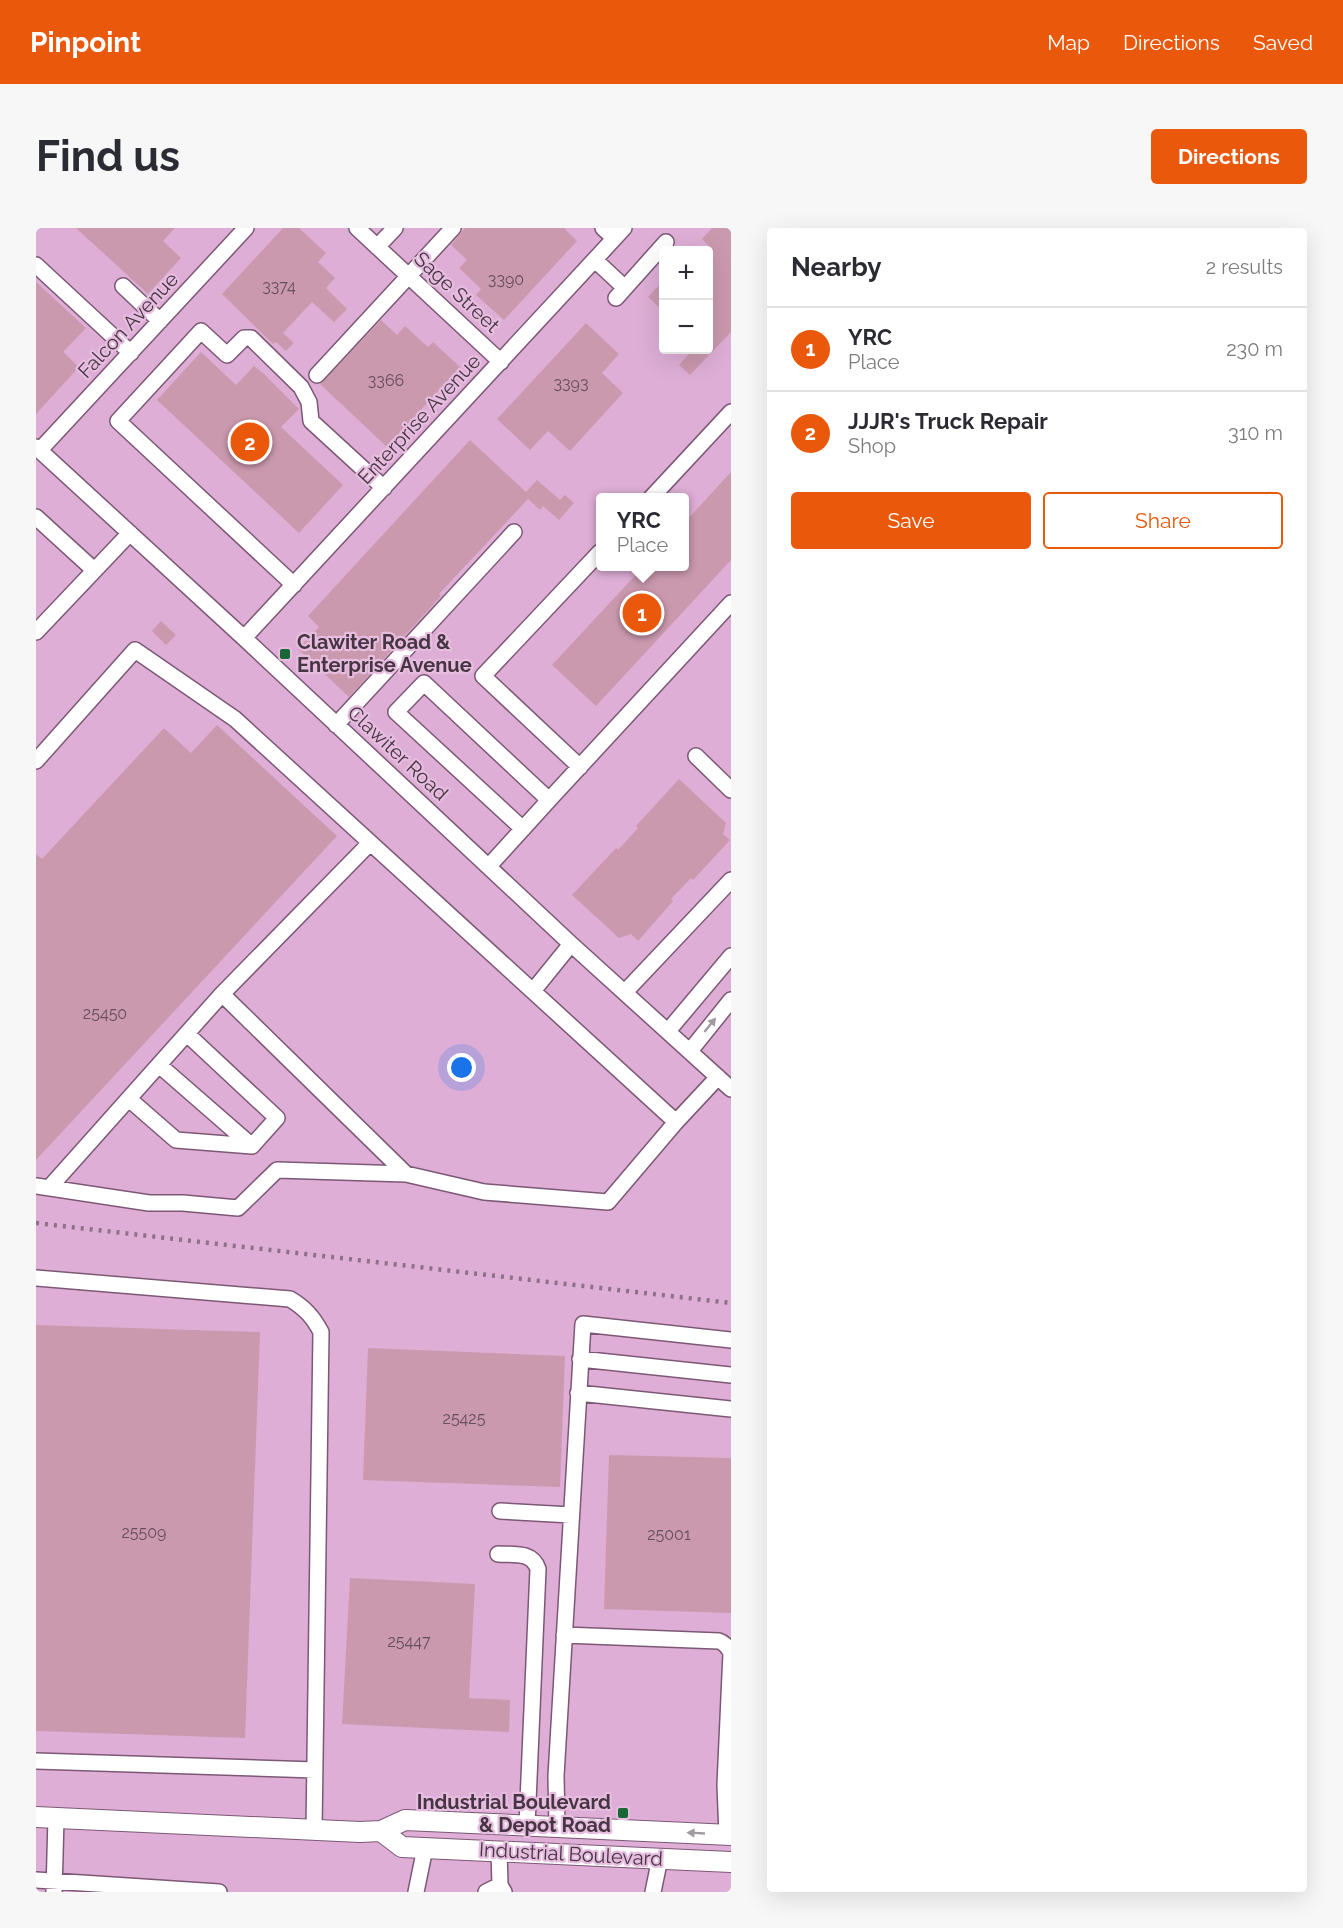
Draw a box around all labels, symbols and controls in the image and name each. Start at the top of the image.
text: Pinpoint [30,26,141,59]
text: Map [1047,30,1090,55]
text: Directions [1123,30,1220,55]
text: Saved [1253,30,1313,55]
button: Directions [1151,129,1307,184]
text: Find us [36,132,180,181]
map controls [659,246,713,354]
button: + [659,246,713,300]
street label: Sage Street [409,247,505,338]
text: Nearby [791,252,881,282]
text: 2 results [1206,255,1283,279]
street label: Falcon Avenue [73,267,183,383]
house number: 3390 [488,270,524,289]
house number: 3374 [262,277,296,296]
button: − [659,300,713,354]
text: YRC [848,324,892,350]
text: 1 [806,337,815,361]
text: 230 m [1226,337,1283,361]
street label: Enterprise Avenue [353,349,485,489]
text: Place [848,350,899,374]
house number: 3366 [368,371,404,390]
house number: 3393 [553,374,589,393]
text: JJJR's Truck Repair [848,408,1048,434]
pin: 2 [230,420,270,464]
text: 2 [805,421,816,445]
text: 310 m [1228,421,1283,445]
text: Shop [848,434,896,458]
button: Save [791,492,1031,549]
button: Share [1043,492,1283,549]
popup [596,493,689,571]
text: YRC [617,507,661,533]
text: Place [617,533,668,557]
pin: 1 [622,590,662,636]
place label: Clawiter Road & Enterprise Avenue [297,630,472,677]
marker: Clawiter Road & Enterprise Avenue [278,647,292,661]
street label: Clawiter Road [343,700,453,806]
house number: 25450 [83,1004,127,1023]
one-way arrow [704,1017,717,1033]
your location [447,1053,476,1082]
house number: 25425 [443,1409,486,1428]
house number: 25509 [122,1523,166,1542]
house number: 25001 [647,1525,691,1544]
house number: 25447 [387,1632,431,1651]
place label: Industrial Boulevard & Depot Road [417,1790,611,1837]
marker: Industrial Boulevard & Depot Road [616,1806,630,1820]
one-way arrow [686,1829,705,1838]
street label: Industrial Boulevard [478,1837,664,1871]

